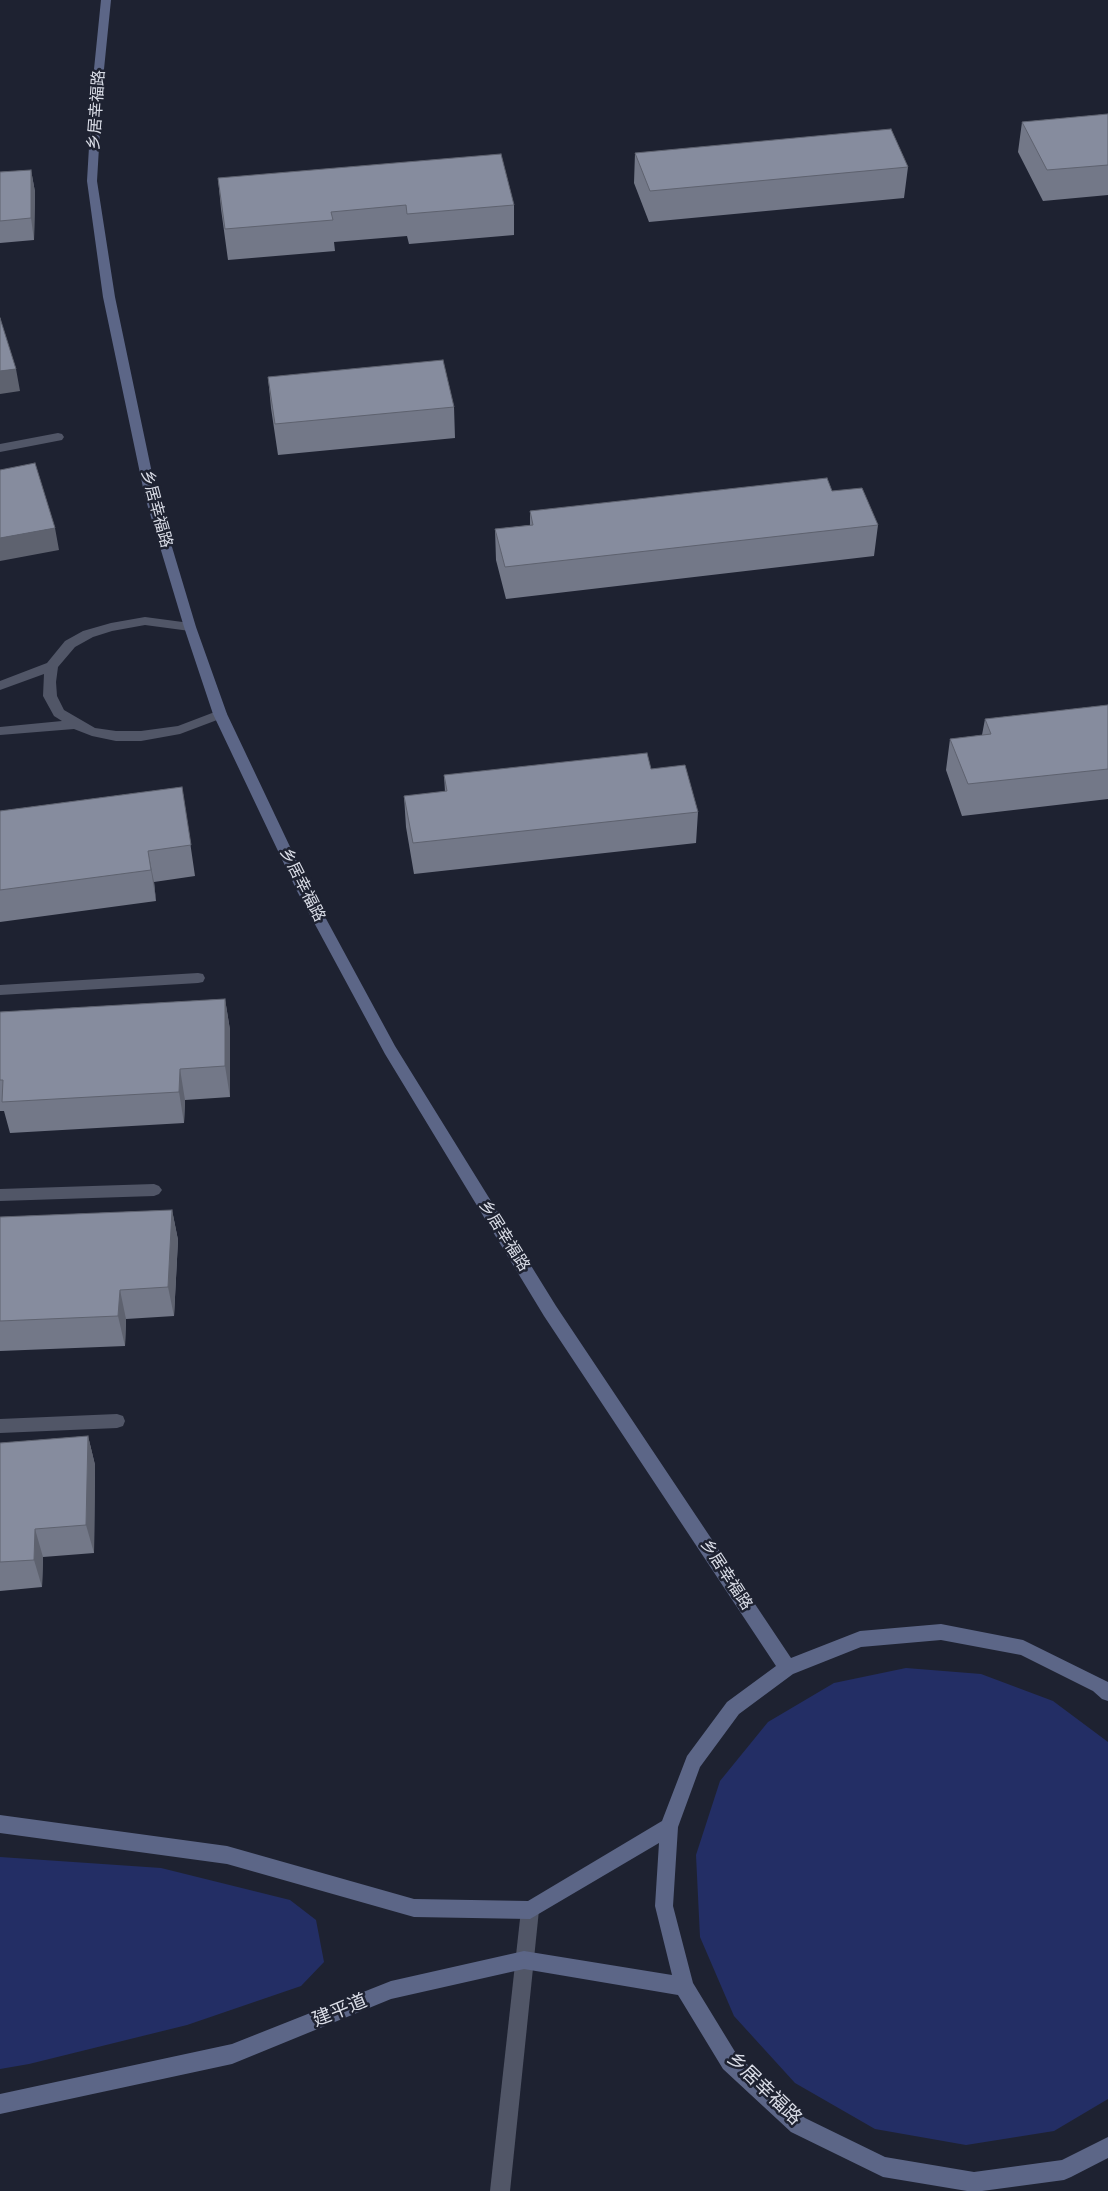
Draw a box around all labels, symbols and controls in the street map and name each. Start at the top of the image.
street label: 乡居幸福路 [85,69,109,151]
street label: 乡居幸福路 [136,468,176,550]
street label: 乡居幸福路 [275,845,329,925]
street label: 乡居幸福路 [475,1197,533,1275]
street label: 乡居幸福路 [696,1536,756,1614]
street label: 建平道 [309,1990,371,2032]
street label: 乡居幸福路 [722,2048,806,2130]

